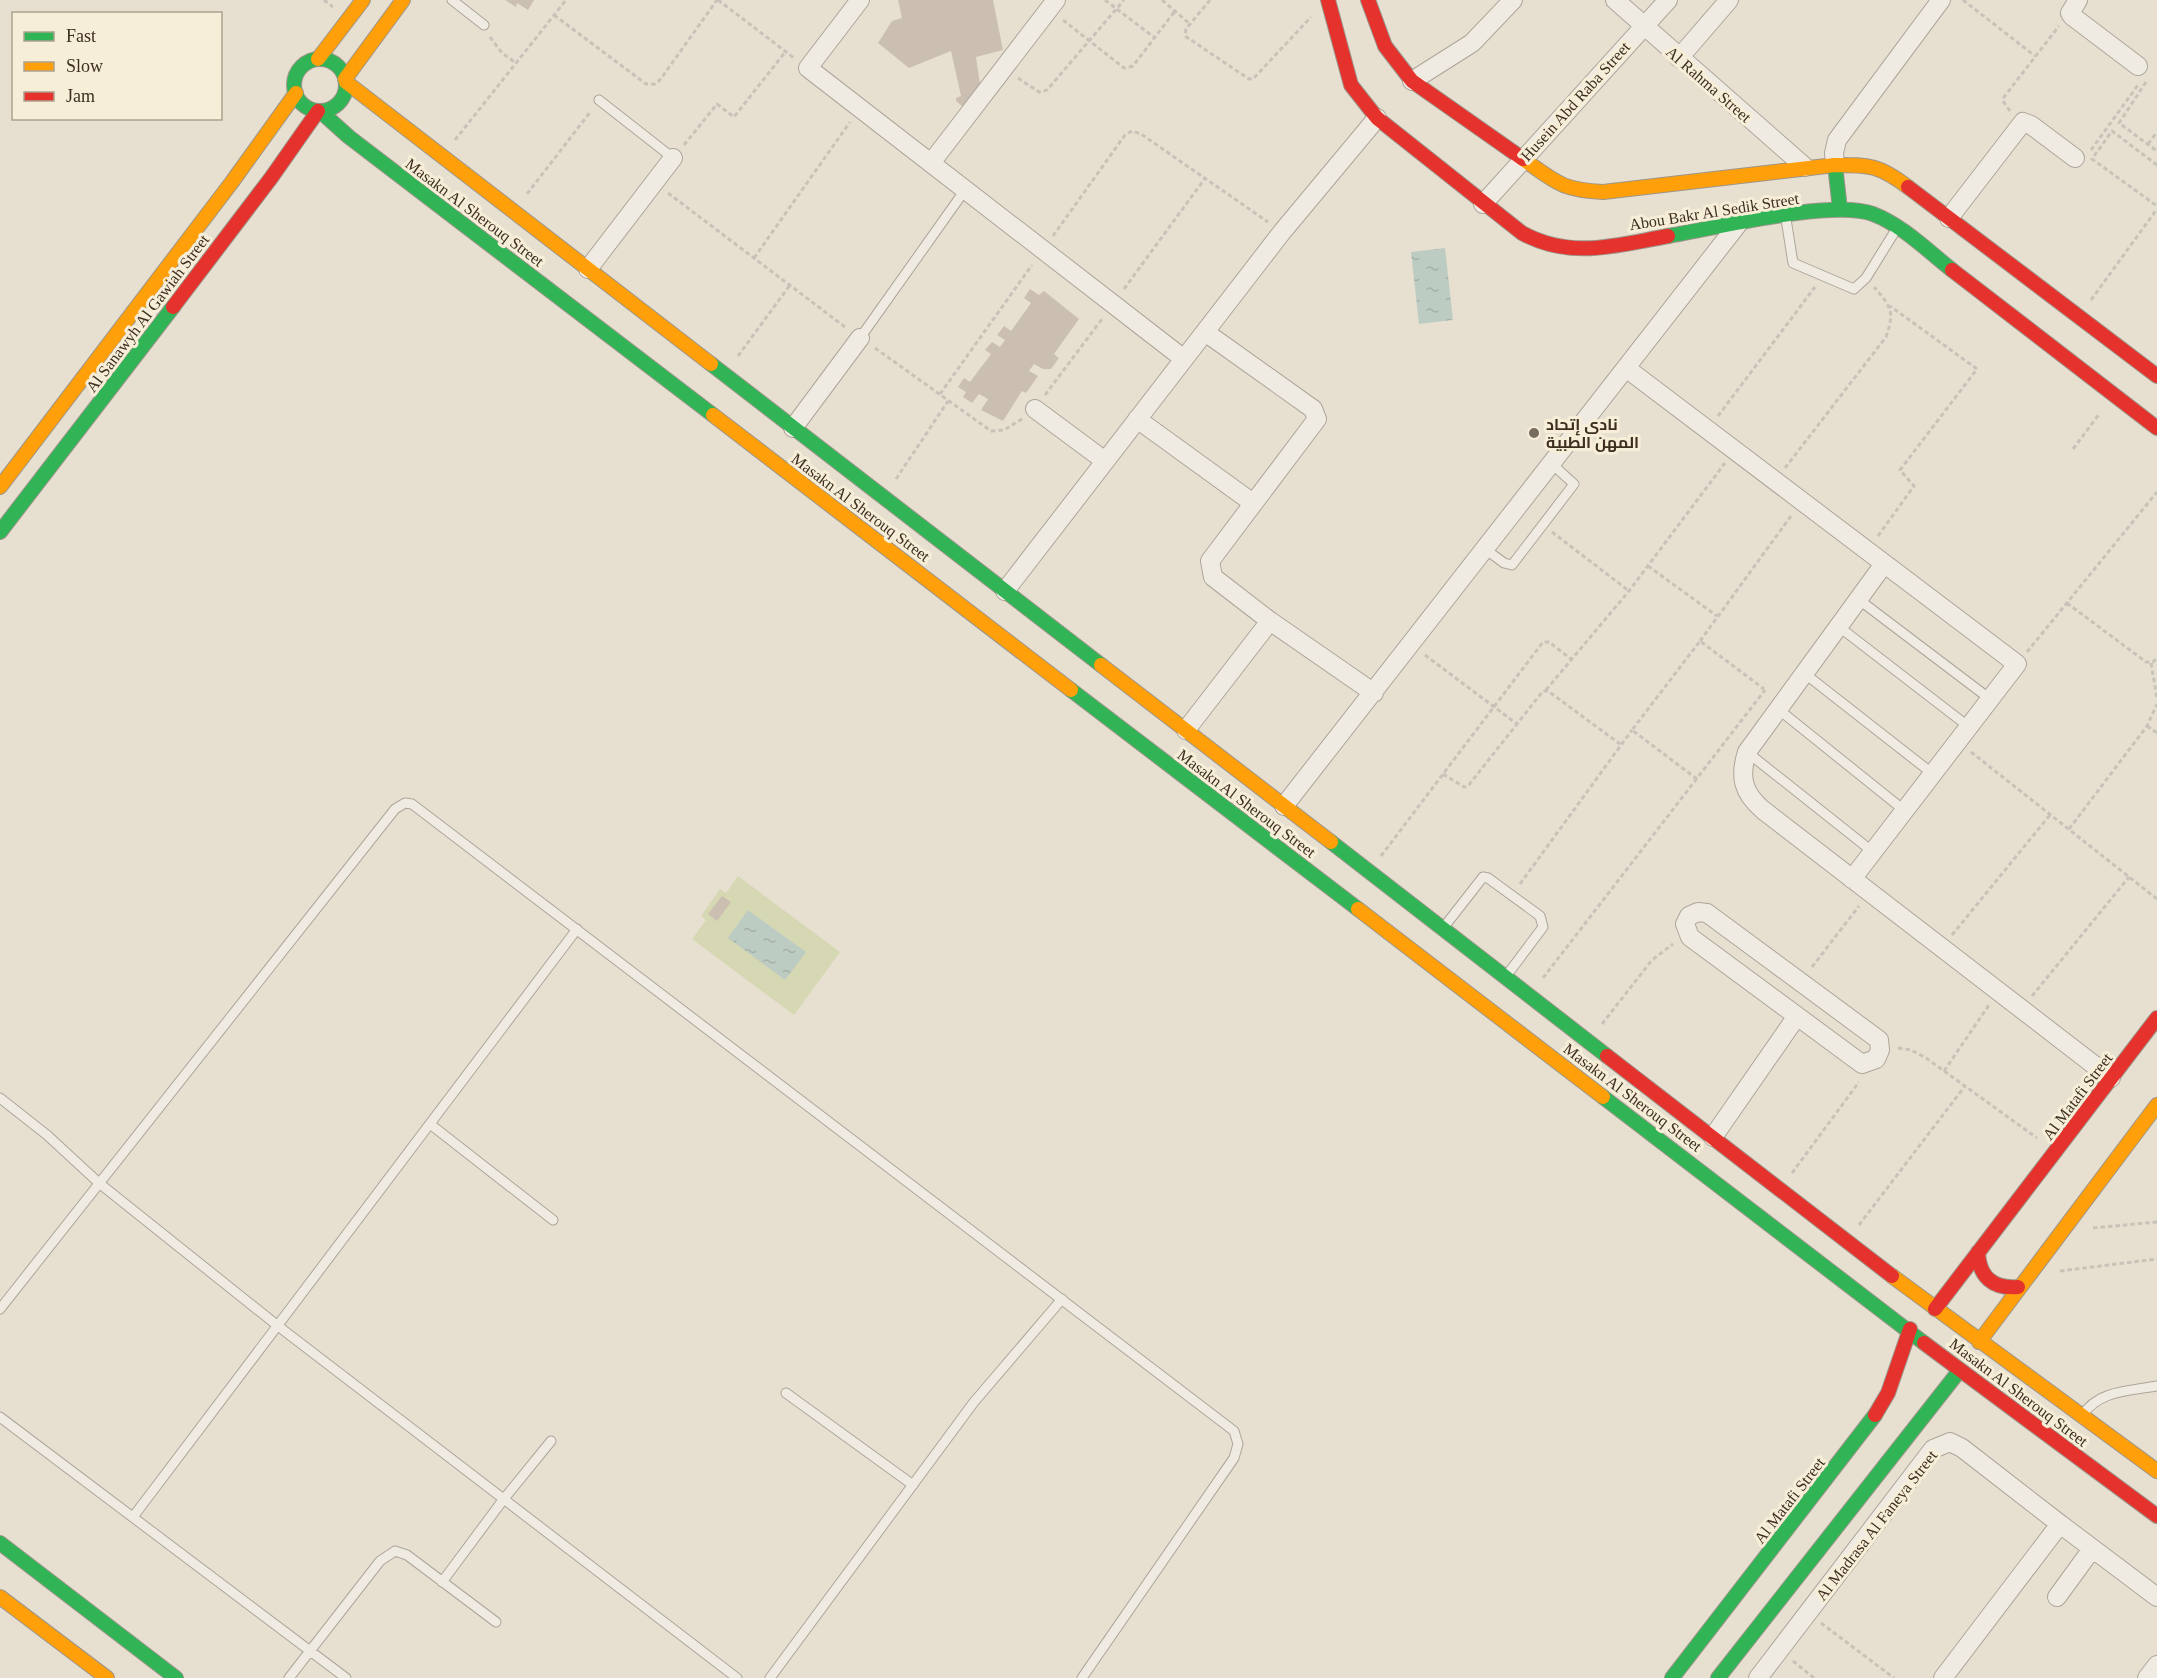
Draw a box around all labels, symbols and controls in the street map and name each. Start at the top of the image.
legend [12,12,222,120]
text: Fast [66,26,96,46]
street label: Husein Abd Raba Street [1517,38,1634,164]
street label: Al Rahma Street [1663,43,1755,126]
text: Slow [66,56,103,76]
text: Jam [66,86,95,106]
street label: Masakn Al Sherouq Street [402,155,548,271]
street label: Abou Bakr Al Sedik Street [1628,190,1801,233]
street label: Al Sanawyh Al Gawiah Street [83,231,213,396]
place label: نادى إتحاد المهن الطبية [1546,416,1639,452]
marker: نادى إتحاد المهن الطبية [1527,426,1541,440]
street label: Masakn Al Sherouq Street [788,450,934,566]
street label: Masakn Al Sherouq Street [1174,746,1320,862]
street label: Masakn Al Sherouq Street [1560,1040,1706,1156]
street label: Al Matafi Street [2039,1049,2116,1143]
street label: Masakn Al Sherouq Street [1946,1335,2092,1451]
street label: Al Madrasa Al Faneya Street [1813,1446,1941,1604]
street label: Al Matafi Street [1751,1454,1828,1547]

